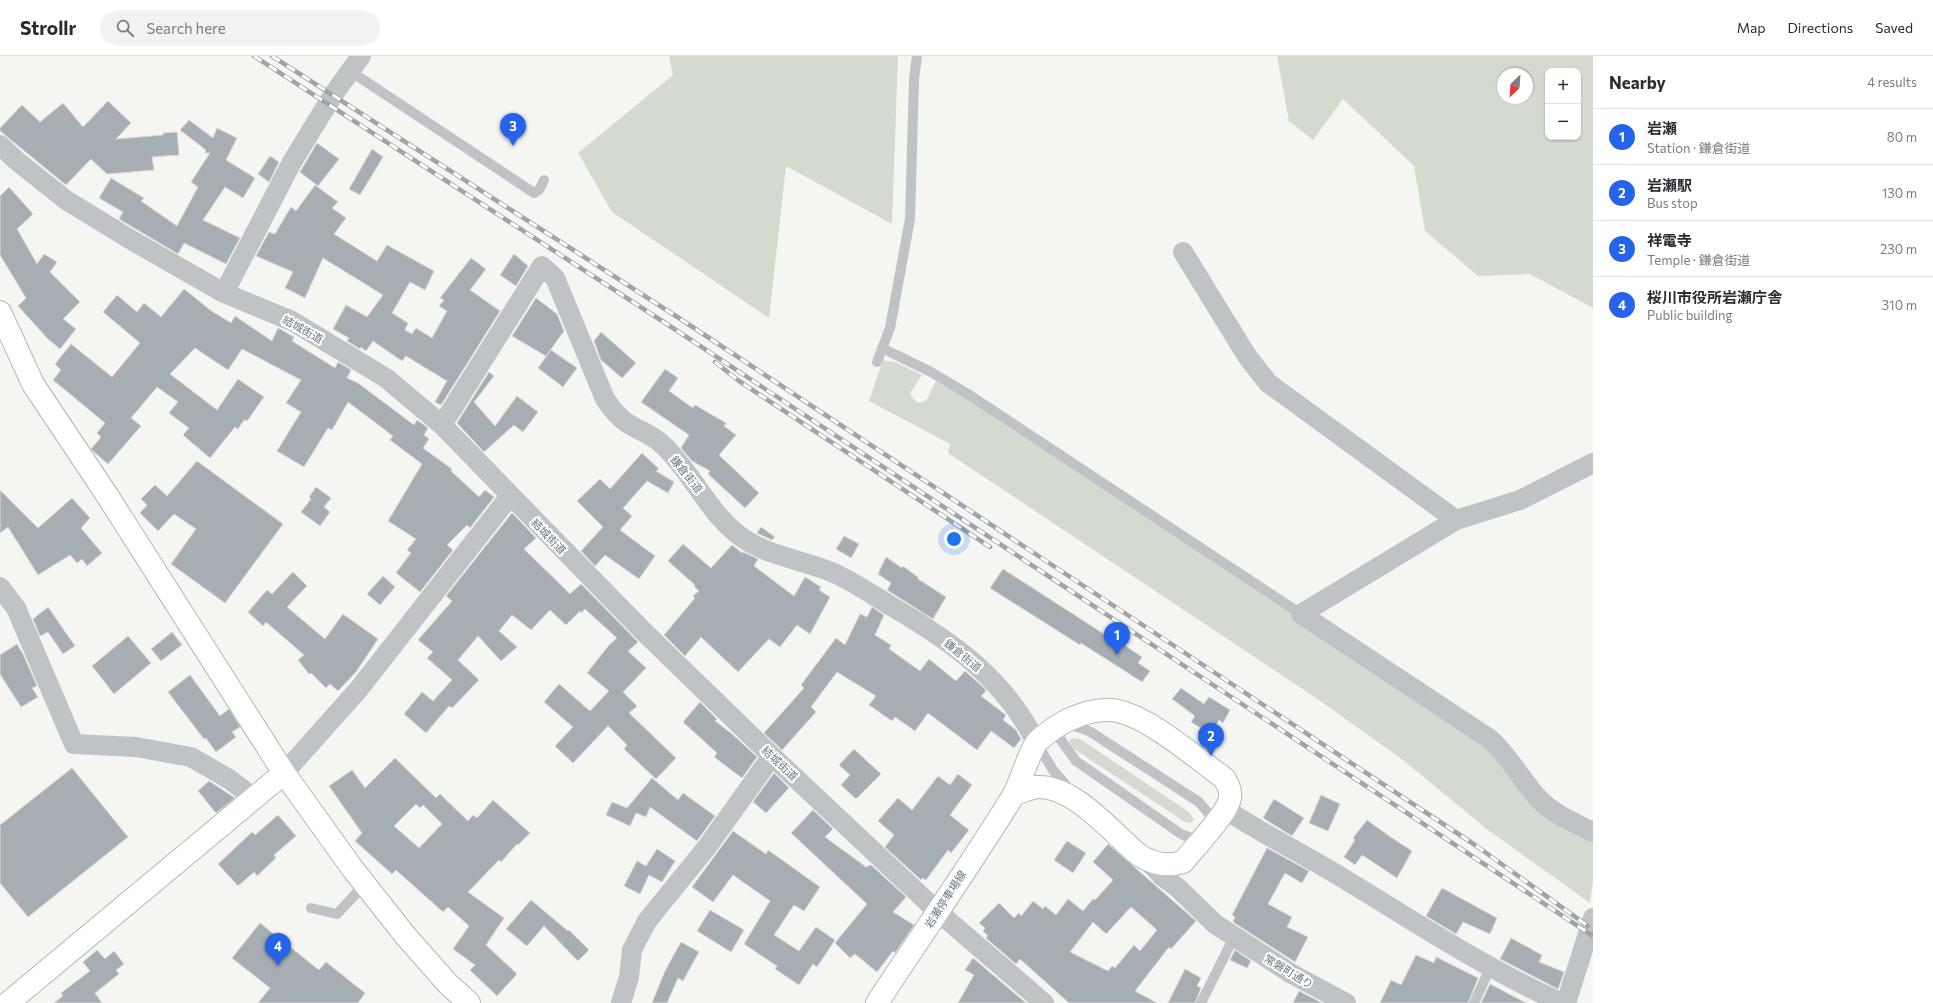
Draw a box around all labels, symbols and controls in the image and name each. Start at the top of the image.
search box [100,10,380,46]
text: Strollr [20,16,76,39]
icon: search [114,17,136,39]
text: Search here [146,19,226,37]
text: Map [1737,19,1766,36]
text: Directions [1788,19,1853,36]
text: Saved [1875,19,1913,36]
north arrow [1497,68,1533,104]
map controls [1545,68,1581,140]
button: + [1545,68,1581,104]
text: Nearby [1609,72,1666,93]
text: 4 results [1867,74,1917,90]
button: − [1545,104,1581,140]
pin: 3 [500,113,526,146]
text: 岩瀬 [1647,119,1677,137]
text: 1 [1619,129,1625,145]
text: 80 m [1887,129,1917,145]
text: Station · 鎌倉街道 [1647,140,1751,156]
text: 岩瀬駅 [1647,176,1692,194]
text: 2 [1618,185,1626,201]
text: 130 m [1882,185,1917,201]
text: Bus stop [1647,195,1698,211]
text: 祥電寺 [1647,231,1692,249]
text: 3 [1618,241,1626,257]
text: 230 m [1880,241,1917,257]
text: Temple · 鎌倉街道 [1647,252,1750,268]
text: 桜川市役所岩瀬庁舎 [1647,288,1782,306]
text: 4 [1618,297,1626,313]
text: 310 m [1882,297,1917,313]
text: Public building [1647,307,1733,323]
street label: 結城街道 [281,313,325,345]
street label: 鎌倉街道 [668,453,706,495]
street label: 結城街道 [529,516,569,556]
your location [944,529,964,549]
pin: 1 [1104,622,1130,655]
street label: 鎌倉街道 [942,636,984,674]
pin: 2 [1198,723,1224,756]
street label: 結城街道 [759,743,801,783]
street label: 岩瀬停車場線 [922,868,968,930]
pin: 4 [265,933,291,966]
street label: 常磐町通り [1262,951,1316,991]

